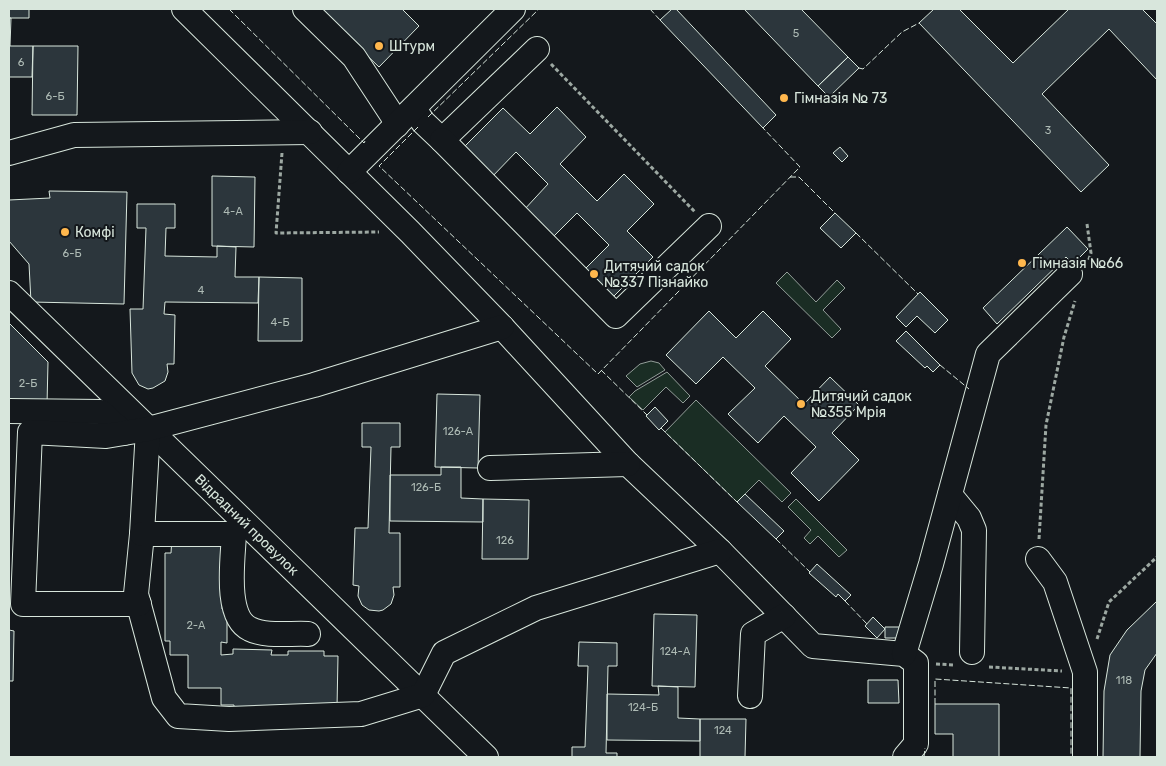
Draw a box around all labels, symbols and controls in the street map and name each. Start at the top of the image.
house number: 5 [793,27,800,40]
place label: Штурм [389,38,435,55]
marker: Штурм [373,40,385,52]
house number: 6 [18,56,25,69]
house number: 6-Б [46,90,64,103]
place label: Гімназія № 73 [794,90,887,107]
marker: Гімназія № 73 [778,92,790,104]
house number: 3 [1045,124,1052,137]
house number: 4-А [223,205,243,218]
place label: Комфі [75,224,115,241]
marker: Комфі [59,226,71,238]
house number: 6-Б [63,247,81,260]
place label: Гімназія №66 [1032,255,1123,272]
marker: Гімназія №66 [1016,257,1028,269]
place label: Дитячий садок №337 Пізнайко [604,258,708,291]
marker: Дитячий садок №337 Пізнайко [588,268,600,280]
house number: 4 [198,284,205,297]
house number: 4-Б [270,316,290,329]
house number: 2-Б [19,377,37,390]
place label: Дитячий садок №355 Мрія [811,388,912,421]
marker: Дитячий садок №355 Мрія [795,398,807,410]
house number: 126-А [443,425,474,438]
street label: Відрадний провулок [191,471,302,579]
house number: 126-Б [411,481,441,494]
house number: 126 [496,534,514,547]
house number: 2-А [187,619,206,632]
house number: 124-А [660,645,691,658]
house number: 118 [1116,674,1132,687]
house number: 124-Б [628,701,658,714]
house number: 124 [714,724,732,737]

